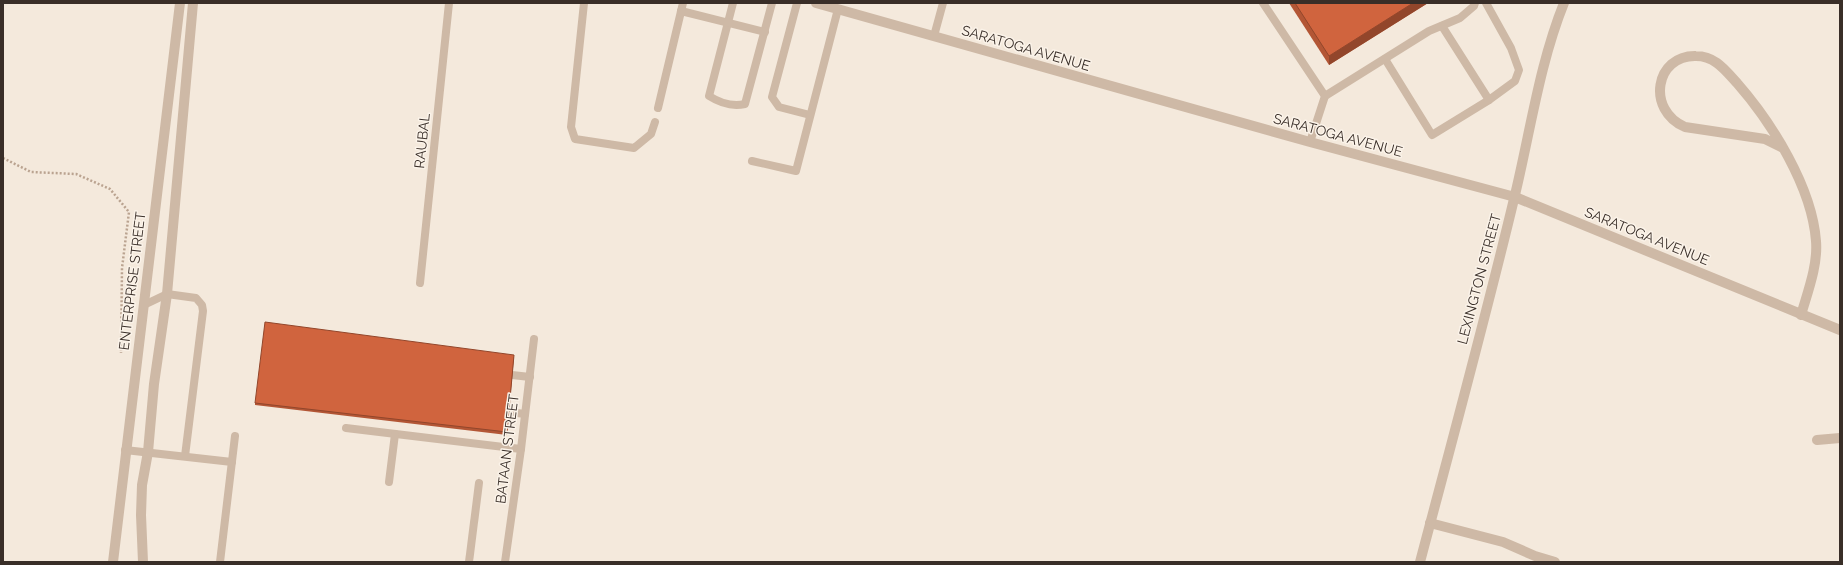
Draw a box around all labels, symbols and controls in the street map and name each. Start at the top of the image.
street label: SARATOGA AVENUE [960,22,1092,74]
street label: SARATOGA AVENUE [1272,110,1404,160]
street label: RAUBAL [411,113,433,169]
street label: SARATOGA AVENUE [1582,204,1712,268]
street label: ENTERPRISE STREET [116,210,148,351]
street label: LEXINGTON STREET [1454,212,1504,346]
street label: BATAAN STREET [492,393,522,505]

